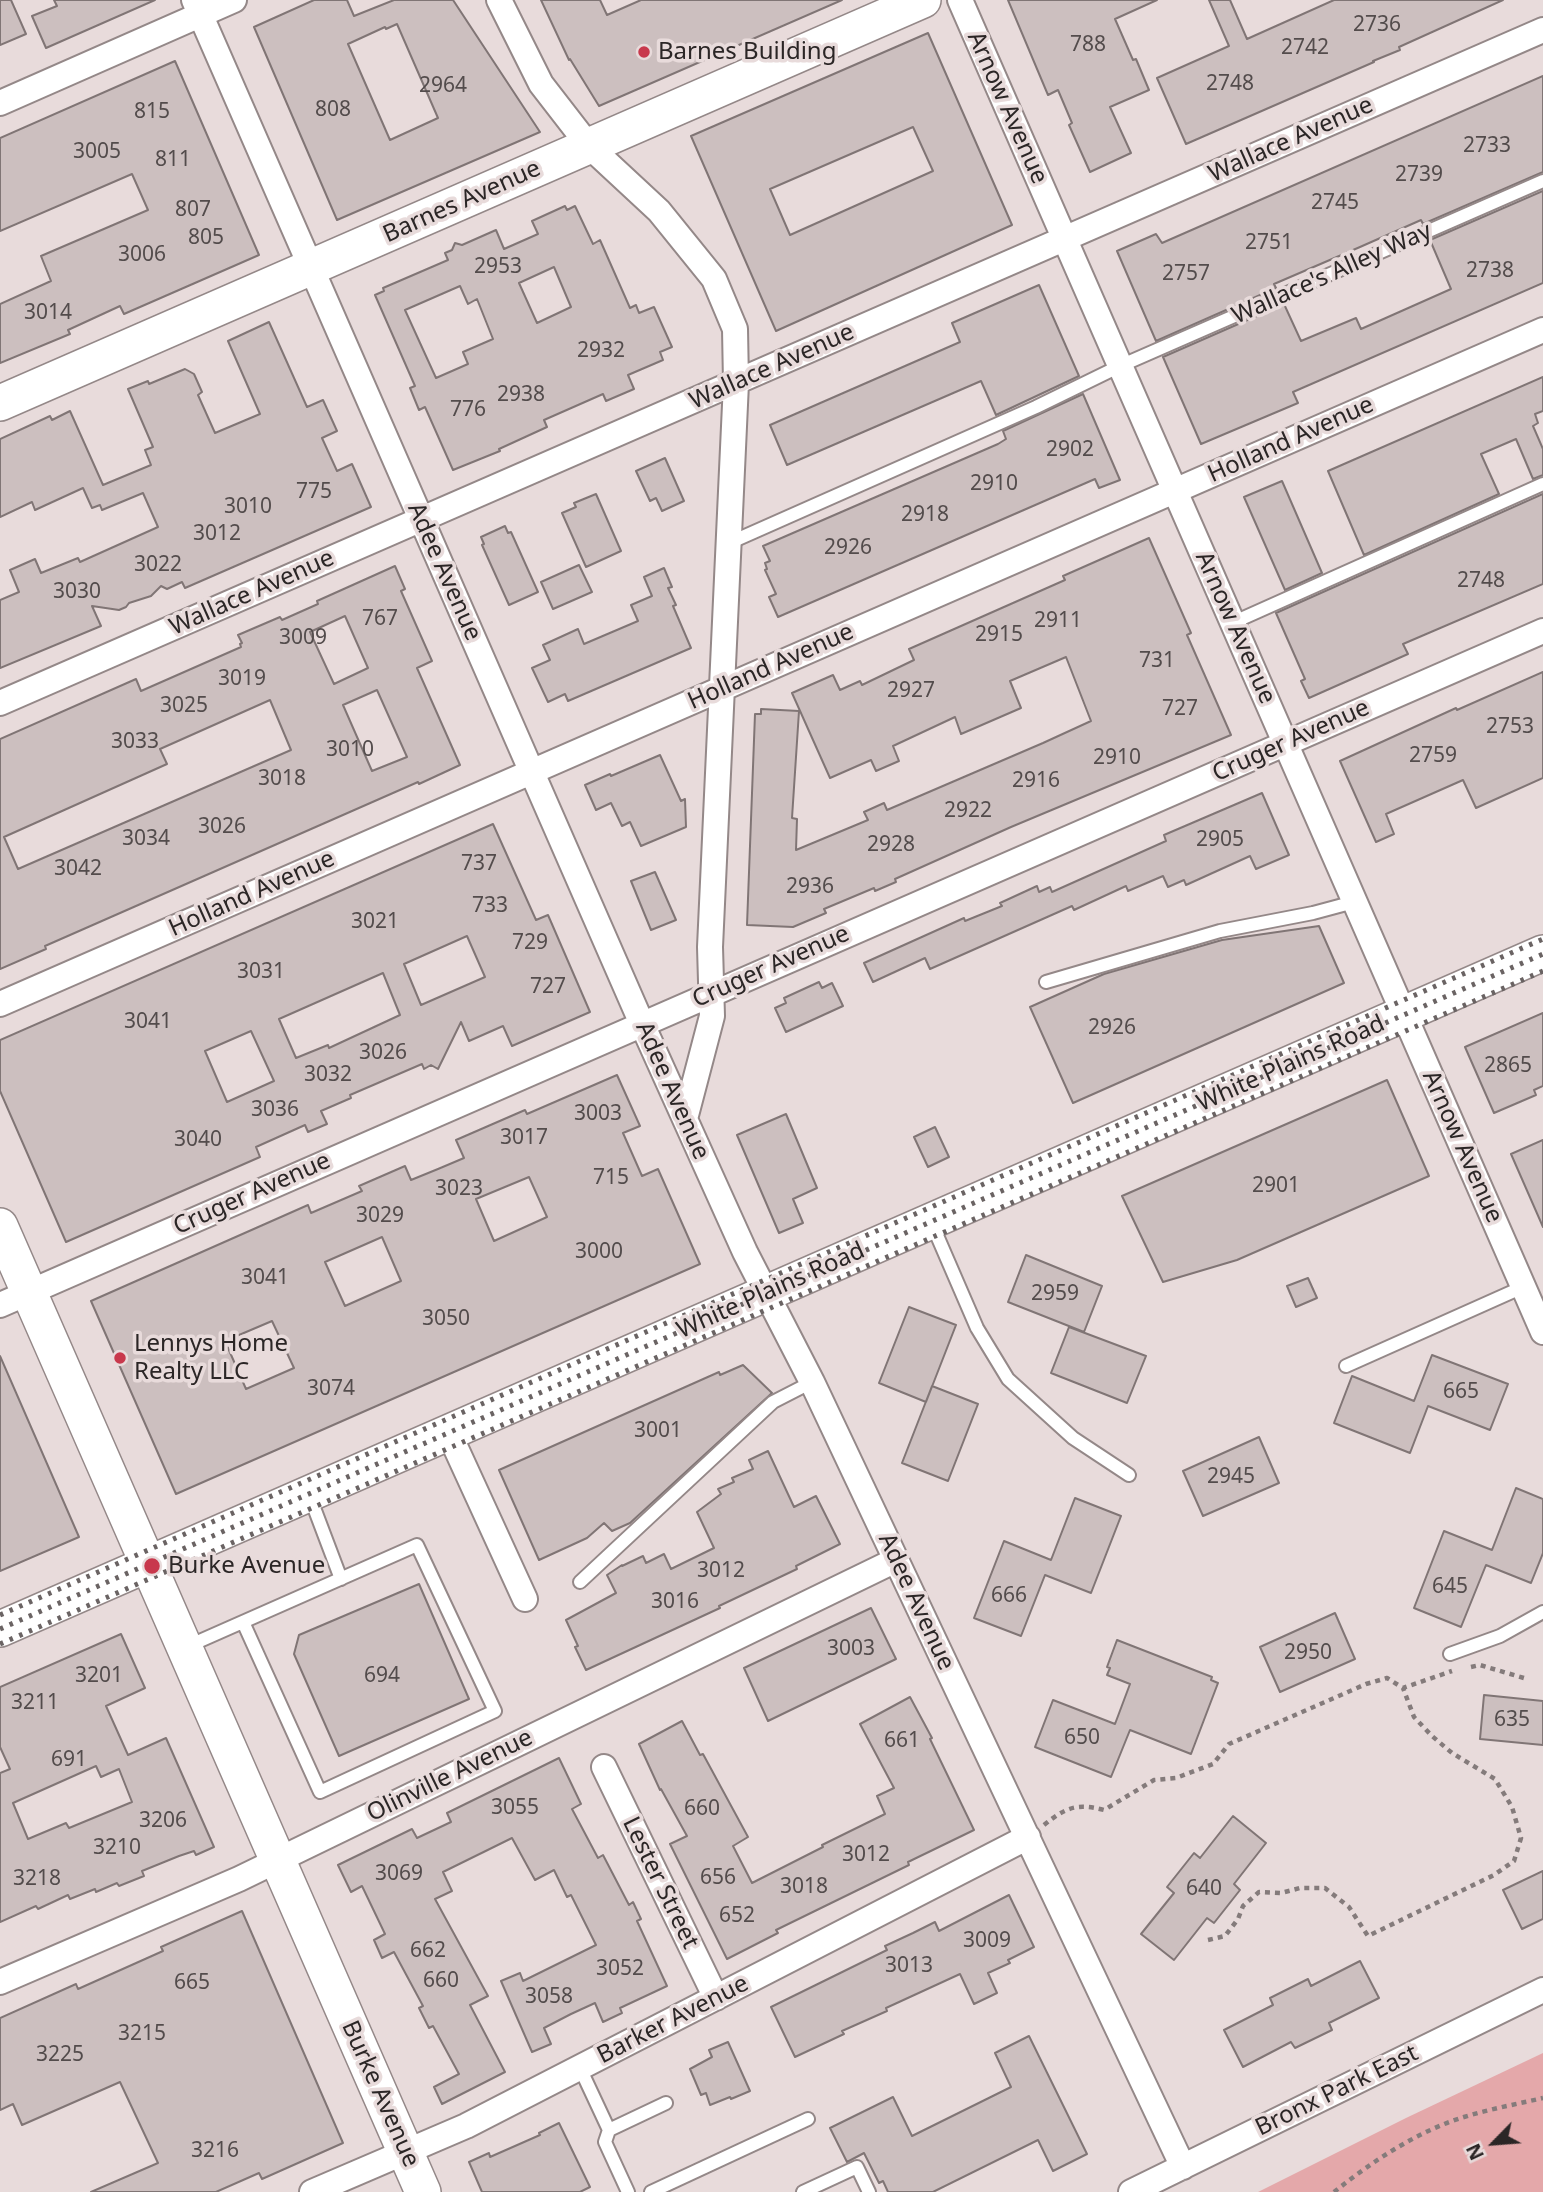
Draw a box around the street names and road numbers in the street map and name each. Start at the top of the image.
street label: Arnow Avenue [961,27,1053,189]
street label: Wallace Avenue [1204,91,1378,189]
street label: Barnes Avenue [379,154,545,250]
street label: Wallace's Alley Way [1228,217,1436,331]
street label: Wallace Avenue [685,318,859,416]
street label: Holland Avenue [1204,391,1378,489]
street label: Adee Avenue [401,499,487,645]
street label: Wallace Avenue [165,544,339,642]
street label: Arnow Avenue [1189,547,1281,709]
street label: Holland Avenue [684,618,858,716]
street label: Cruger Avenue [1208,694,1374,788]
street label: Holland Avenue [165,845,339,943]
street label: Cruger Avenue [688,920,854,1014]
street label: White Plains Road [1193,1010,1389,1118]
street label: Adee Avenue [629,1018,715,1164]
street label: Arnow Avenue [1416,1066,1508,1228]
street label: Cruger Avenue [169,1147,335,1241]
street label: White Plains Road [673,1237,869,1345]
street label: Adee Avenue [872,1529,960,1675]
street label: Olinville Avenue [362,1723,538,1829]
street label: Lester Street [616,1812,704,1954]
street label: Barker Avenue [593,1970,753,2070]
street label: Burke Avenue [335,2016,425,2172]
street label: Bronx Park East [1251,2039,1423,2143]

